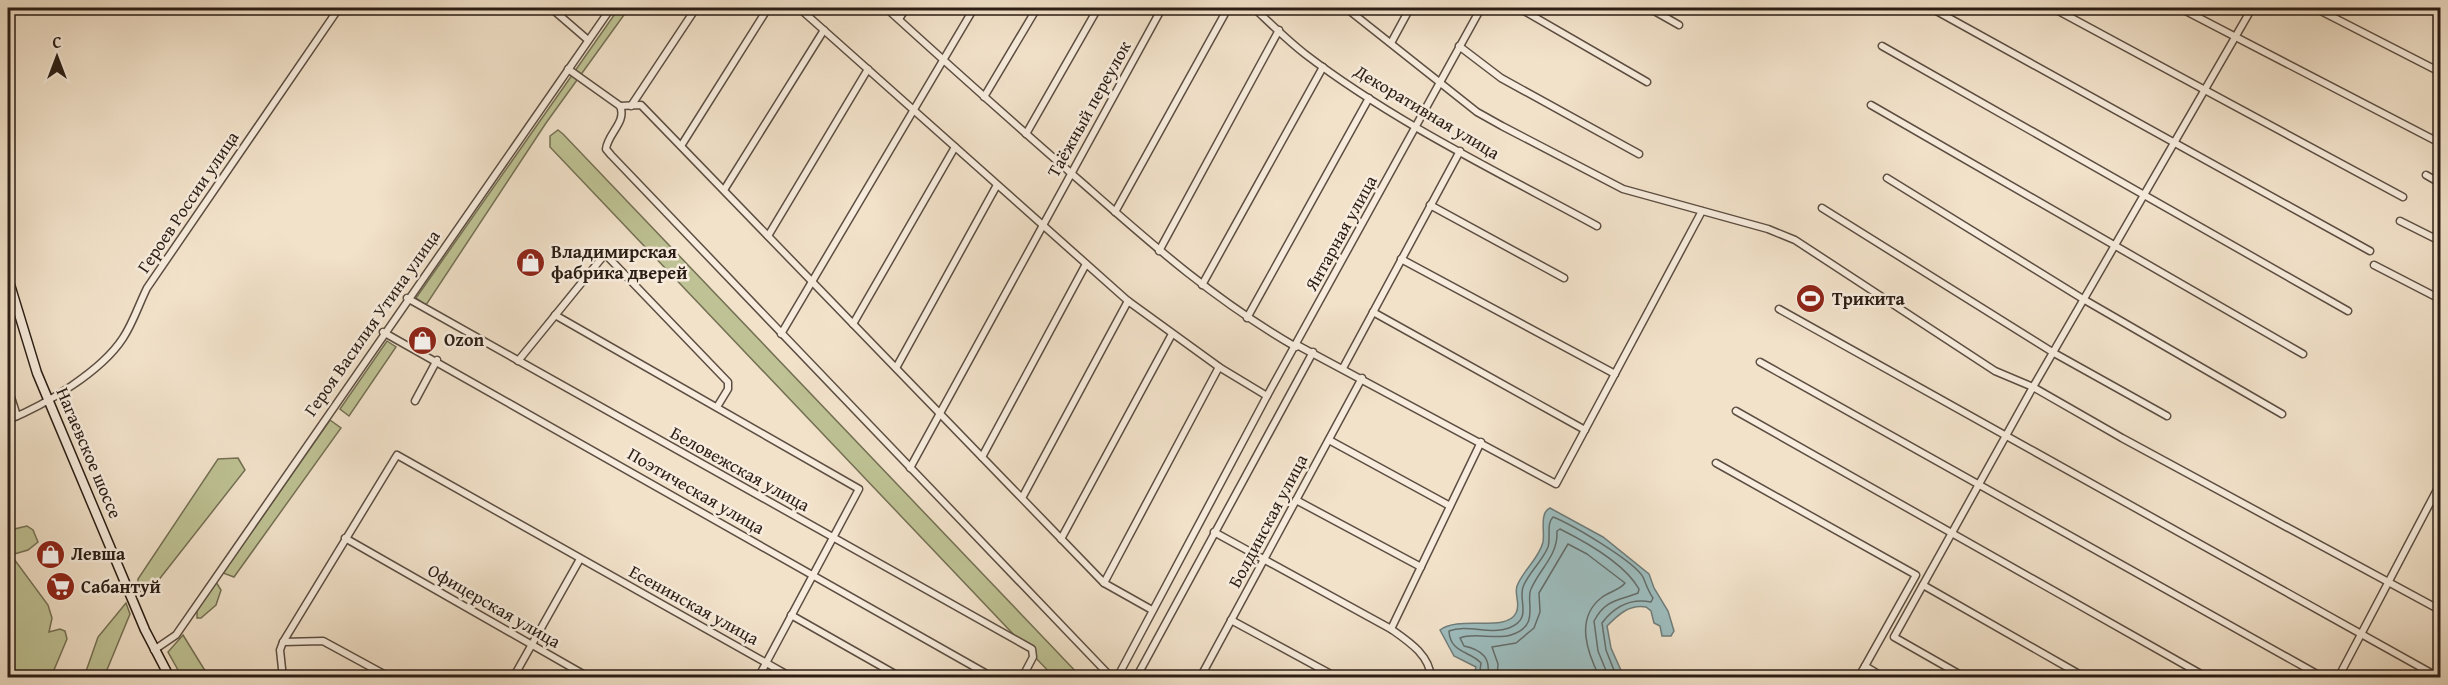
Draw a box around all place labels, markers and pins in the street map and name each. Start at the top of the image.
place label: Владимирская фабрика дверей [551,238,687,286]
shop icon: Владимирская фабрика дверей [514,246,546,278]
sports icon: Трикита [1795,283,1827,315]
place label: Трикита [1832,285,1905,312]
shop icon: Ozon [407,324,439,356]
place label: Ozon [444,326,484,353]
shop icon: Левша [34,538,66,570]
place label: Левша [71,540,126,567]
supermarket icon: Сабантуй [44,571,76,603]
place label: Сабантуй [81,573,161,600]

